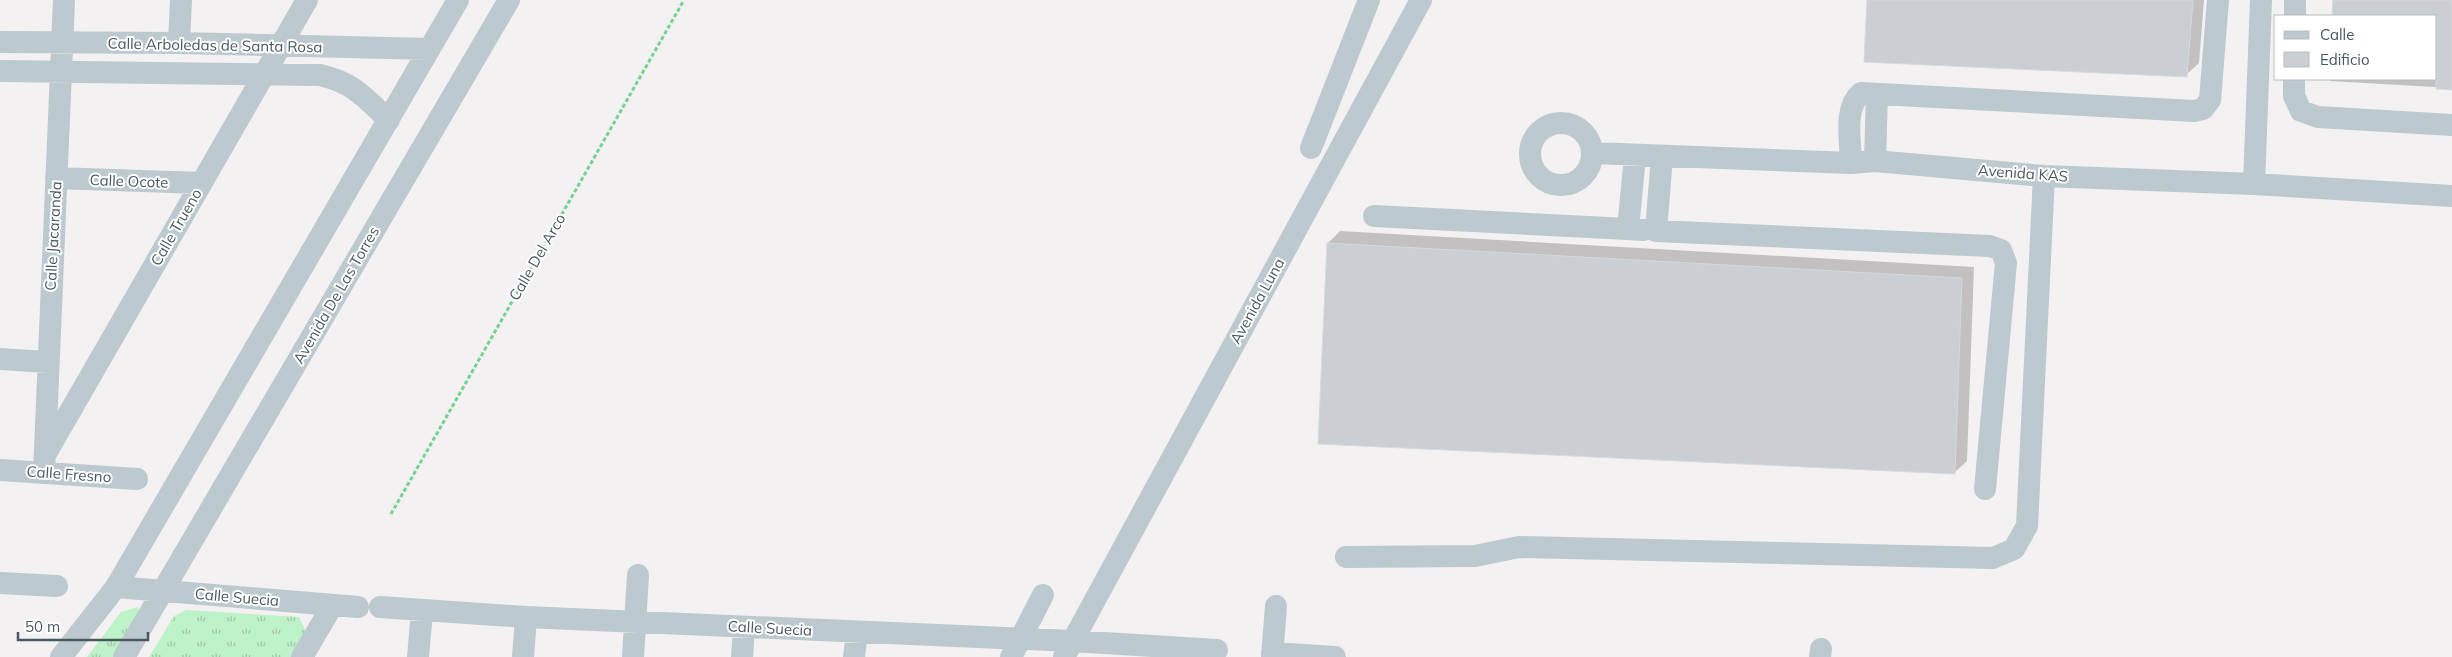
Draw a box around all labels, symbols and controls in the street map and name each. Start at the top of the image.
legend [2274,15,2437,80]
text: Calle [2320,25,2354,44]
street label: Calle Arboledas de Santa Rosa [107,34,323,56]
text: Edificio [2320,50,2370,69]
street label: Avenida KAS [1977,160,2069,186]
street label: Calle Ocote [89,170,169,192]
street label: Calle Jacaranda [41,181,65,291]
street label: Calle Trueno [146,185,206,269]
street label: Calle Del Arco [504,210,570,304]
street label: Avenida De Las Torres [289,223,383,367]
street label: Avenida Luna [1226,255,1288,347]
street label: Calle Fresno [26,462,112,486]
street label: Calle Suecia [194,584,280,610]
scale bar [18,610,148,642]
street label: Calle Suecia [727,616,813,640]
text: 50 m [25,617,60,636]

